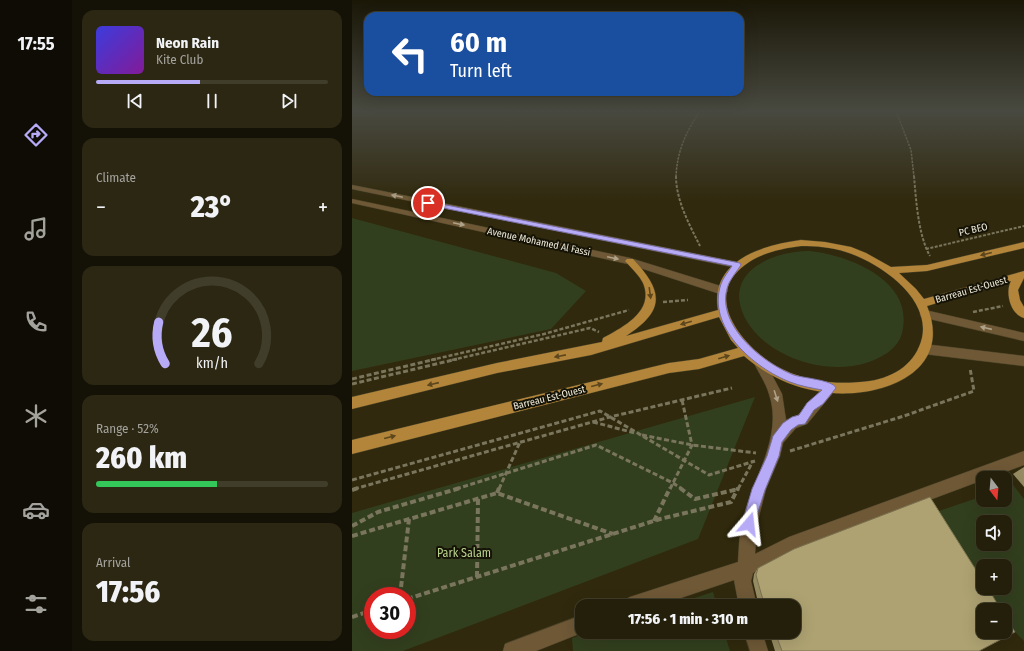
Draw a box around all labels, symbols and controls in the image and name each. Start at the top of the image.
text: 60 m [450,26,507,59]
icon: left [384,28,436,80]
text: 17:55 [17,33,55,55]
text: Neon Rain [156,34,219,52]
text: Kite Club [156,52,203,67]
text: Turn left [450,60,512,82]
icon: previous [124,90,146,112]
icon: pause [201,90,223,112]
icon: next [278,90,300,112]
icon: directions [22,121,50,149]
text: Climate [96,170,136,185]
pin [411,186,445,220]
text: 23° [191,189,233,225]
icon: arrive [417,192,439,214]
one-way arrow [391,193,403,199]
text: − [96,194,106,221]
text: + [318,194,328,221]
icon: music [22,215,50,243]
one-way arrow [452,221,465,227]
street label: PC BEO [958,221,989,239]
street label: Avenue Mohamed Al Fassi [486,225,591,259]
one-way arrow [980,251,992,257]
one-way arrow [607,255,619,261]
street label: Barreau Est-Ouest [934,274,1009,306]
one-way arrow [647,287,653,299]
text: 26 [190,307,233,357]
icon: phone [22,308,50,336]
one-way arrow [680,320,692,326]
one-way arrow [980,325,992,331]
one-way arrow [554,353,566,359]
text: km/h [196,354,228,371]
one-way arrow [718,354,730,360]
one-way arrow [427,381,440,387]
one-way arrow [591,382,604,388]
street label: Barreau Est-Ouest [512,383,587,413]
one-way arrow [773,390,779,402]
icon: climate [22,402,50,430]
text: Range · 52% [96,421,159,436]
one-way arrow [384,434,396,440]
text: 260 km [96,440,187,476]
north arrow [976,471,1012,507]
map controls [976,471,1012,639]
icon: car [22,496,50,524]
position arrow [728,503,770,545]
button: sound [976,515,1012,551]
park label: Park Salam [437,546,491,560]
text: Arrival [96,555,130,570]
button: + [976,559,1012,595]
text: 17:56 [96,574,160,610]
speed limit sign: 30 [364,587,416,639]
icon: filters [22,590,50,618]
button: − [976,603,1012,639]
text: 17:56 · 1 min · 310 m [628,610,748,628]

